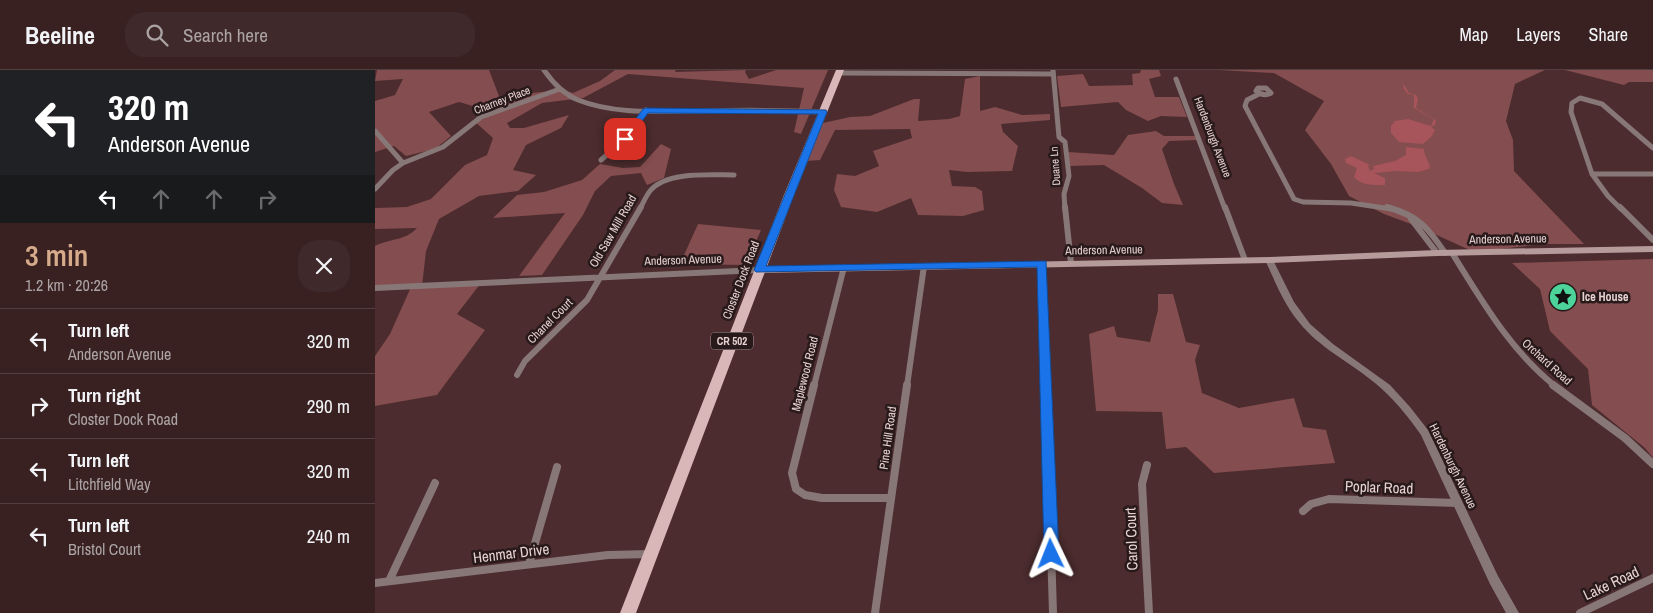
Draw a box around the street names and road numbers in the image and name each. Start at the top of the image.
street label: Charney Place [472,83,532,117]
street label: Hardenburgh Avenue [1191,95,1235,179]
street label: Duane Ln [1047,146,1063,186]
street label: Old Saw Mill Road [586,192,640,270]
street label: Anderson Avenue [1468,230,1547,248]
street label: Closter Dock Road [719,239,763,321]
street label: Anderson Avenue [1064,241,1143,259]
street label: Anderson Avenue [643,251,722,269]
street label: Chanel Court [524,295,576,347]
road number: CR 502 [711,332,753,350]
street label: Maplewood Road [788,335,822,413]
street label: Orchard Road [1519,335,1575,389]
street label: Pine Hill Road [876,405,900,471]
street label: Hardenburgh Avenue [1425,421,1481,511]
street label: Poplar Road [1344,475,1414,499]
street label: Carol Court [1119,507,1143,571]
street label: Henmar Drive [472,538,550,568]
street label: Lake Road [1580,561,1642,605]

